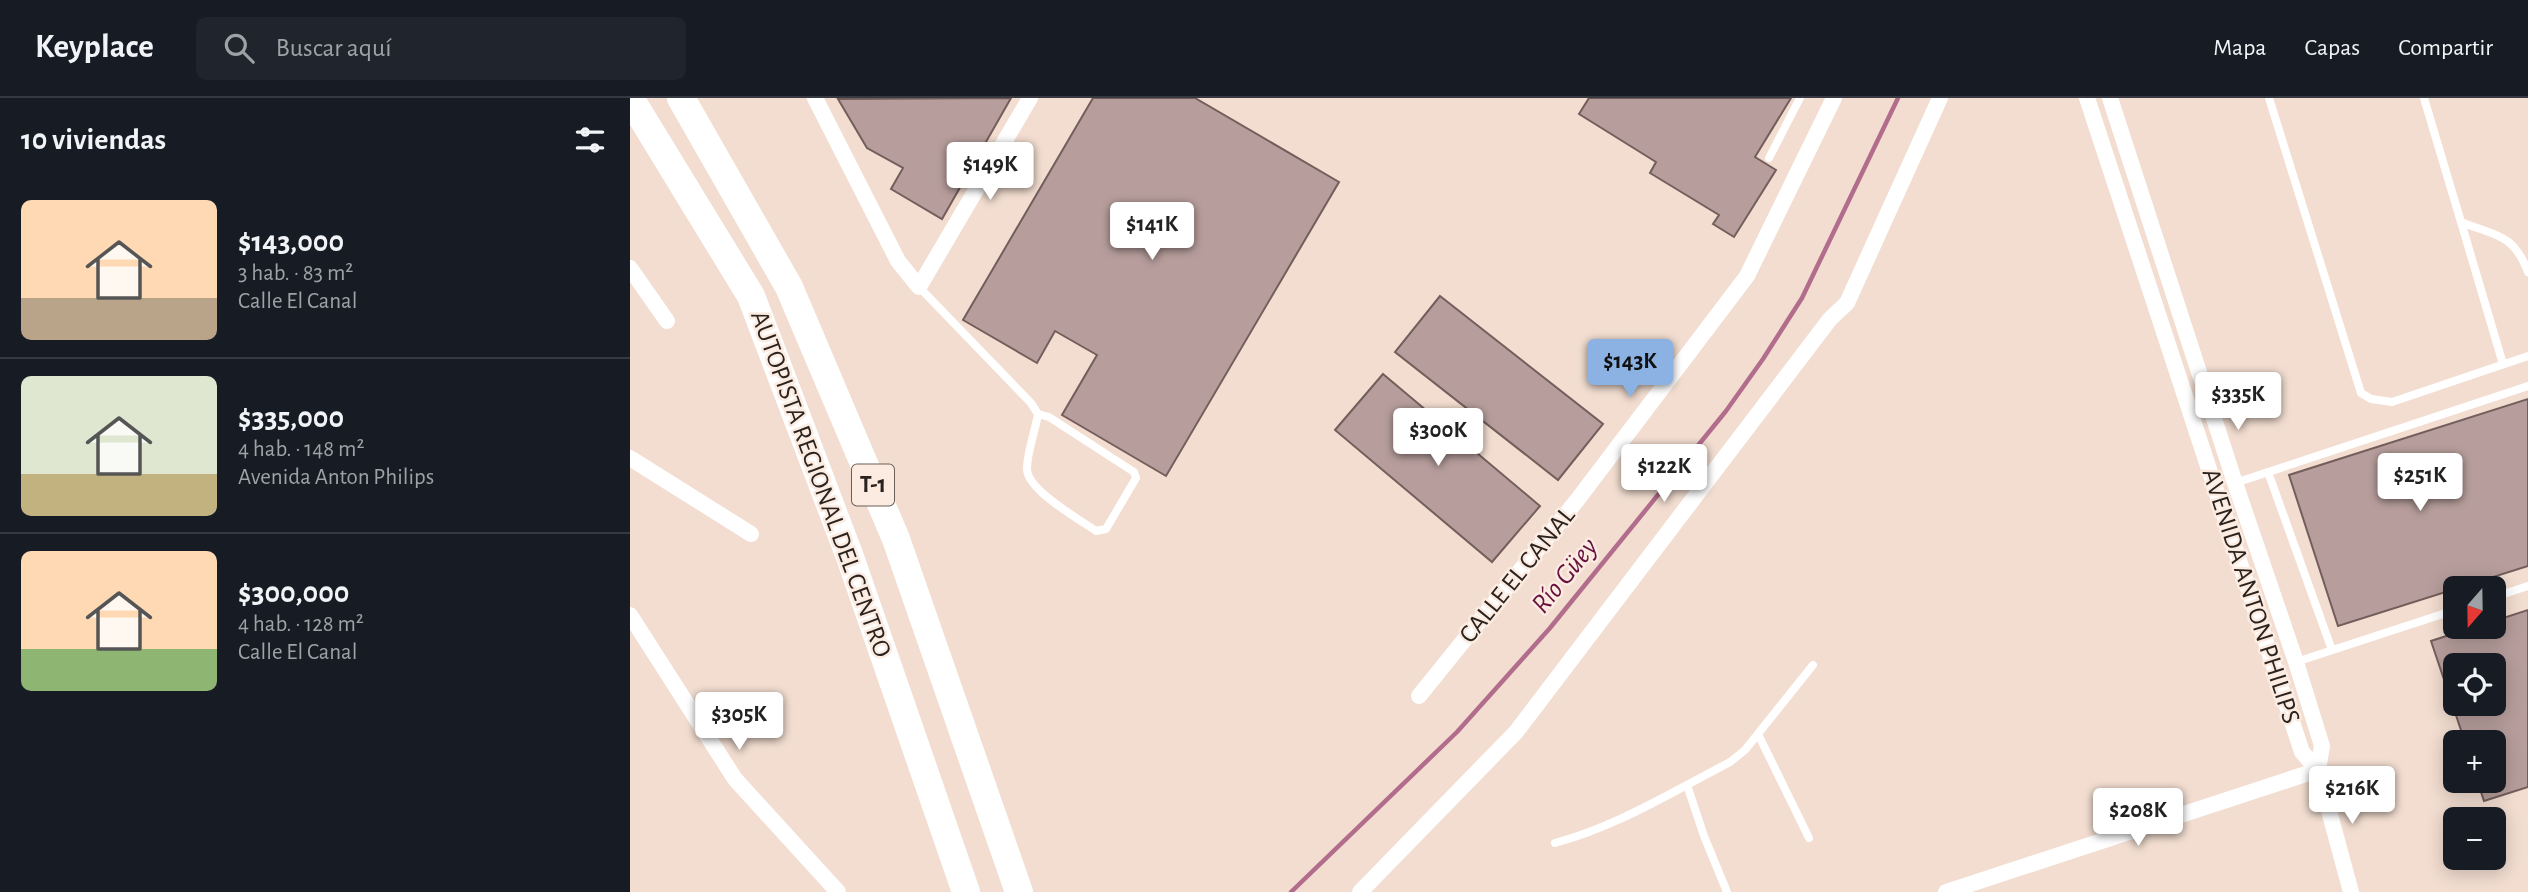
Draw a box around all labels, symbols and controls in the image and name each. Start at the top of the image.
search box [196,17,686,80]
icon: search [220,29,258,67]
text: Keyplace [35,31,154,64]
text: Buscar aquí [276,35,392,61]
text: Mapa [2213,36,2266,60]
text: Capas [2304,36,2360,60]
text: Compartir [2398,36,2493,60]
icon: filters [571,121,609,159]
text: 10 viviendas [21,125,166,155]
pin: $149K [941,142,1039,202]
text: $149K [963,153,1017,176]
pin: $141K [1103,202,1201,262]
text: $141K [1126,213,1178,236]
text: $143,000 [238,227,344,257]
icon: home [77,228,161,312]
text: 3 hab. · 83 m² [238,262,353,285]
text: Calle El Canal [238,290,357,313]
street label: AUTOPISTA REGIONAL DEL CENTRO [746,307,896,661]
pin: $143K [1581,340,1679,399]
text: $143K [1603,350,1657,373]
pin: $335K [2189,372,2287,432]
text: $335K [2211,383,2265,406]
text: $335,000 [238,403,344,433]
icon: home [77,404,161,488]
pin: $300K [1389,408,1487,468]
text: $300K [1409,419,1467,442]
text: 4 hab. · 148 m² [238,438,364,461]
pin: $122K [1615,444,1713,504]
pin: $251K [2371,454,2469,513]
text: $122K [1637,455,1691,478]
road number: T-1 [852,464,894,506]
text: $251K [2394,464,2446,487]
street label: AVENIDA ANTON PHILIPS [2197,465,2305,727]
text: Avenida Anton Philips [238,466,434,489]
street label: CALLE EL CANAL [1454,502,1580,648]
water label: Río Güey [1527,533,1604,619]
north arrow [2443,576,2506,639]
map controls [2443,576,2506,870]
text: $300,000 [238,578,349,608]
icon: home [77,579,161,663]
text: 4 hab. · 128 m² [238,613,364,636]
text: Calle El Canal [238,641,357,664]
button: locate [2443,653,2506,716]
pin: $305K [690,692,788,752]
text: $305K [711,703,767,726]
button: + [2443,730,2506,793]
pin: $216K [2303,766,2401,826]
text: $216K [2325,777,2379,800]
pin: $208K [2089,788,2187,848]
text: $208K [2109,799,2167,822]
button: − [2443,807,2506,870]

